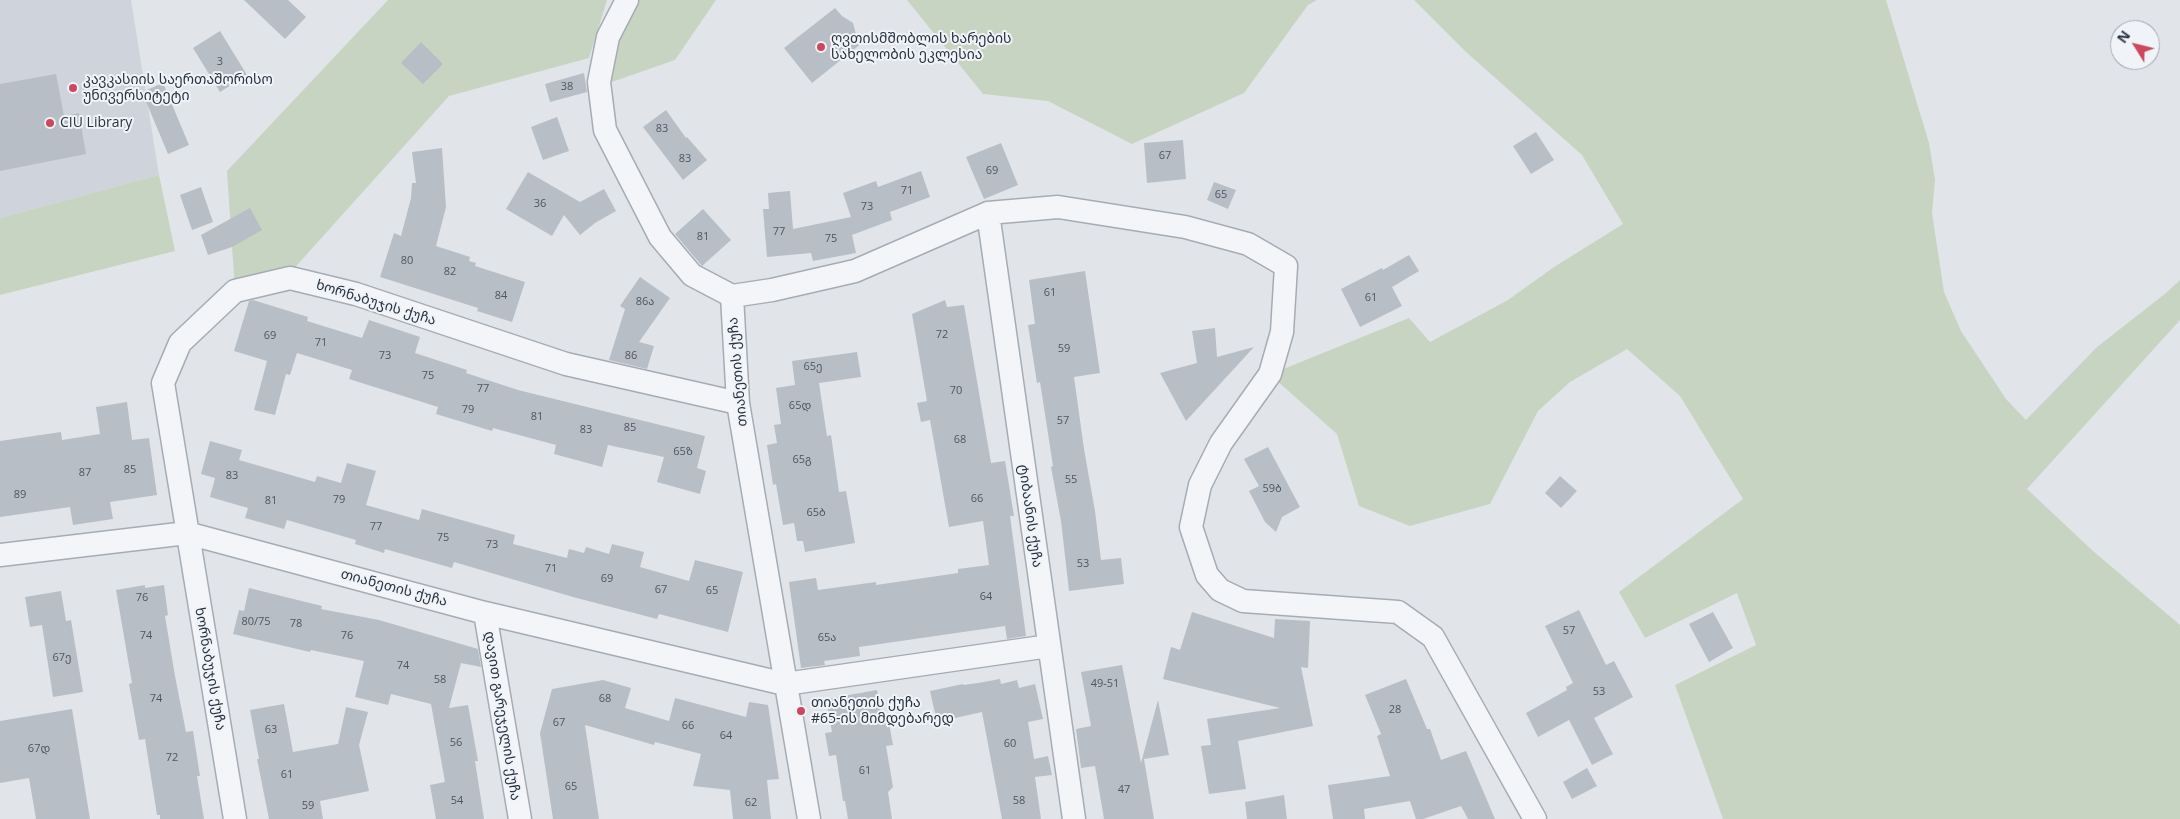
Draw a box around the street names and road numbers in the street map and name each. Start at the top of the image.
street label: ხორნაბუჯის ქუჩა [314,277,438,329]
street label: თიანეთის ქუჩა [725,317,751,427]
street label: ტიბაანის ქუჩა [1014,463,1046,569]
street label: თიანეთის ქუჩა [339,566,449,610]
street label: ხორნაბუჯის ქუჩა [191,606,229,732]
street label: დავით გარეჯელის ქუჩა [480,630,524,802]

